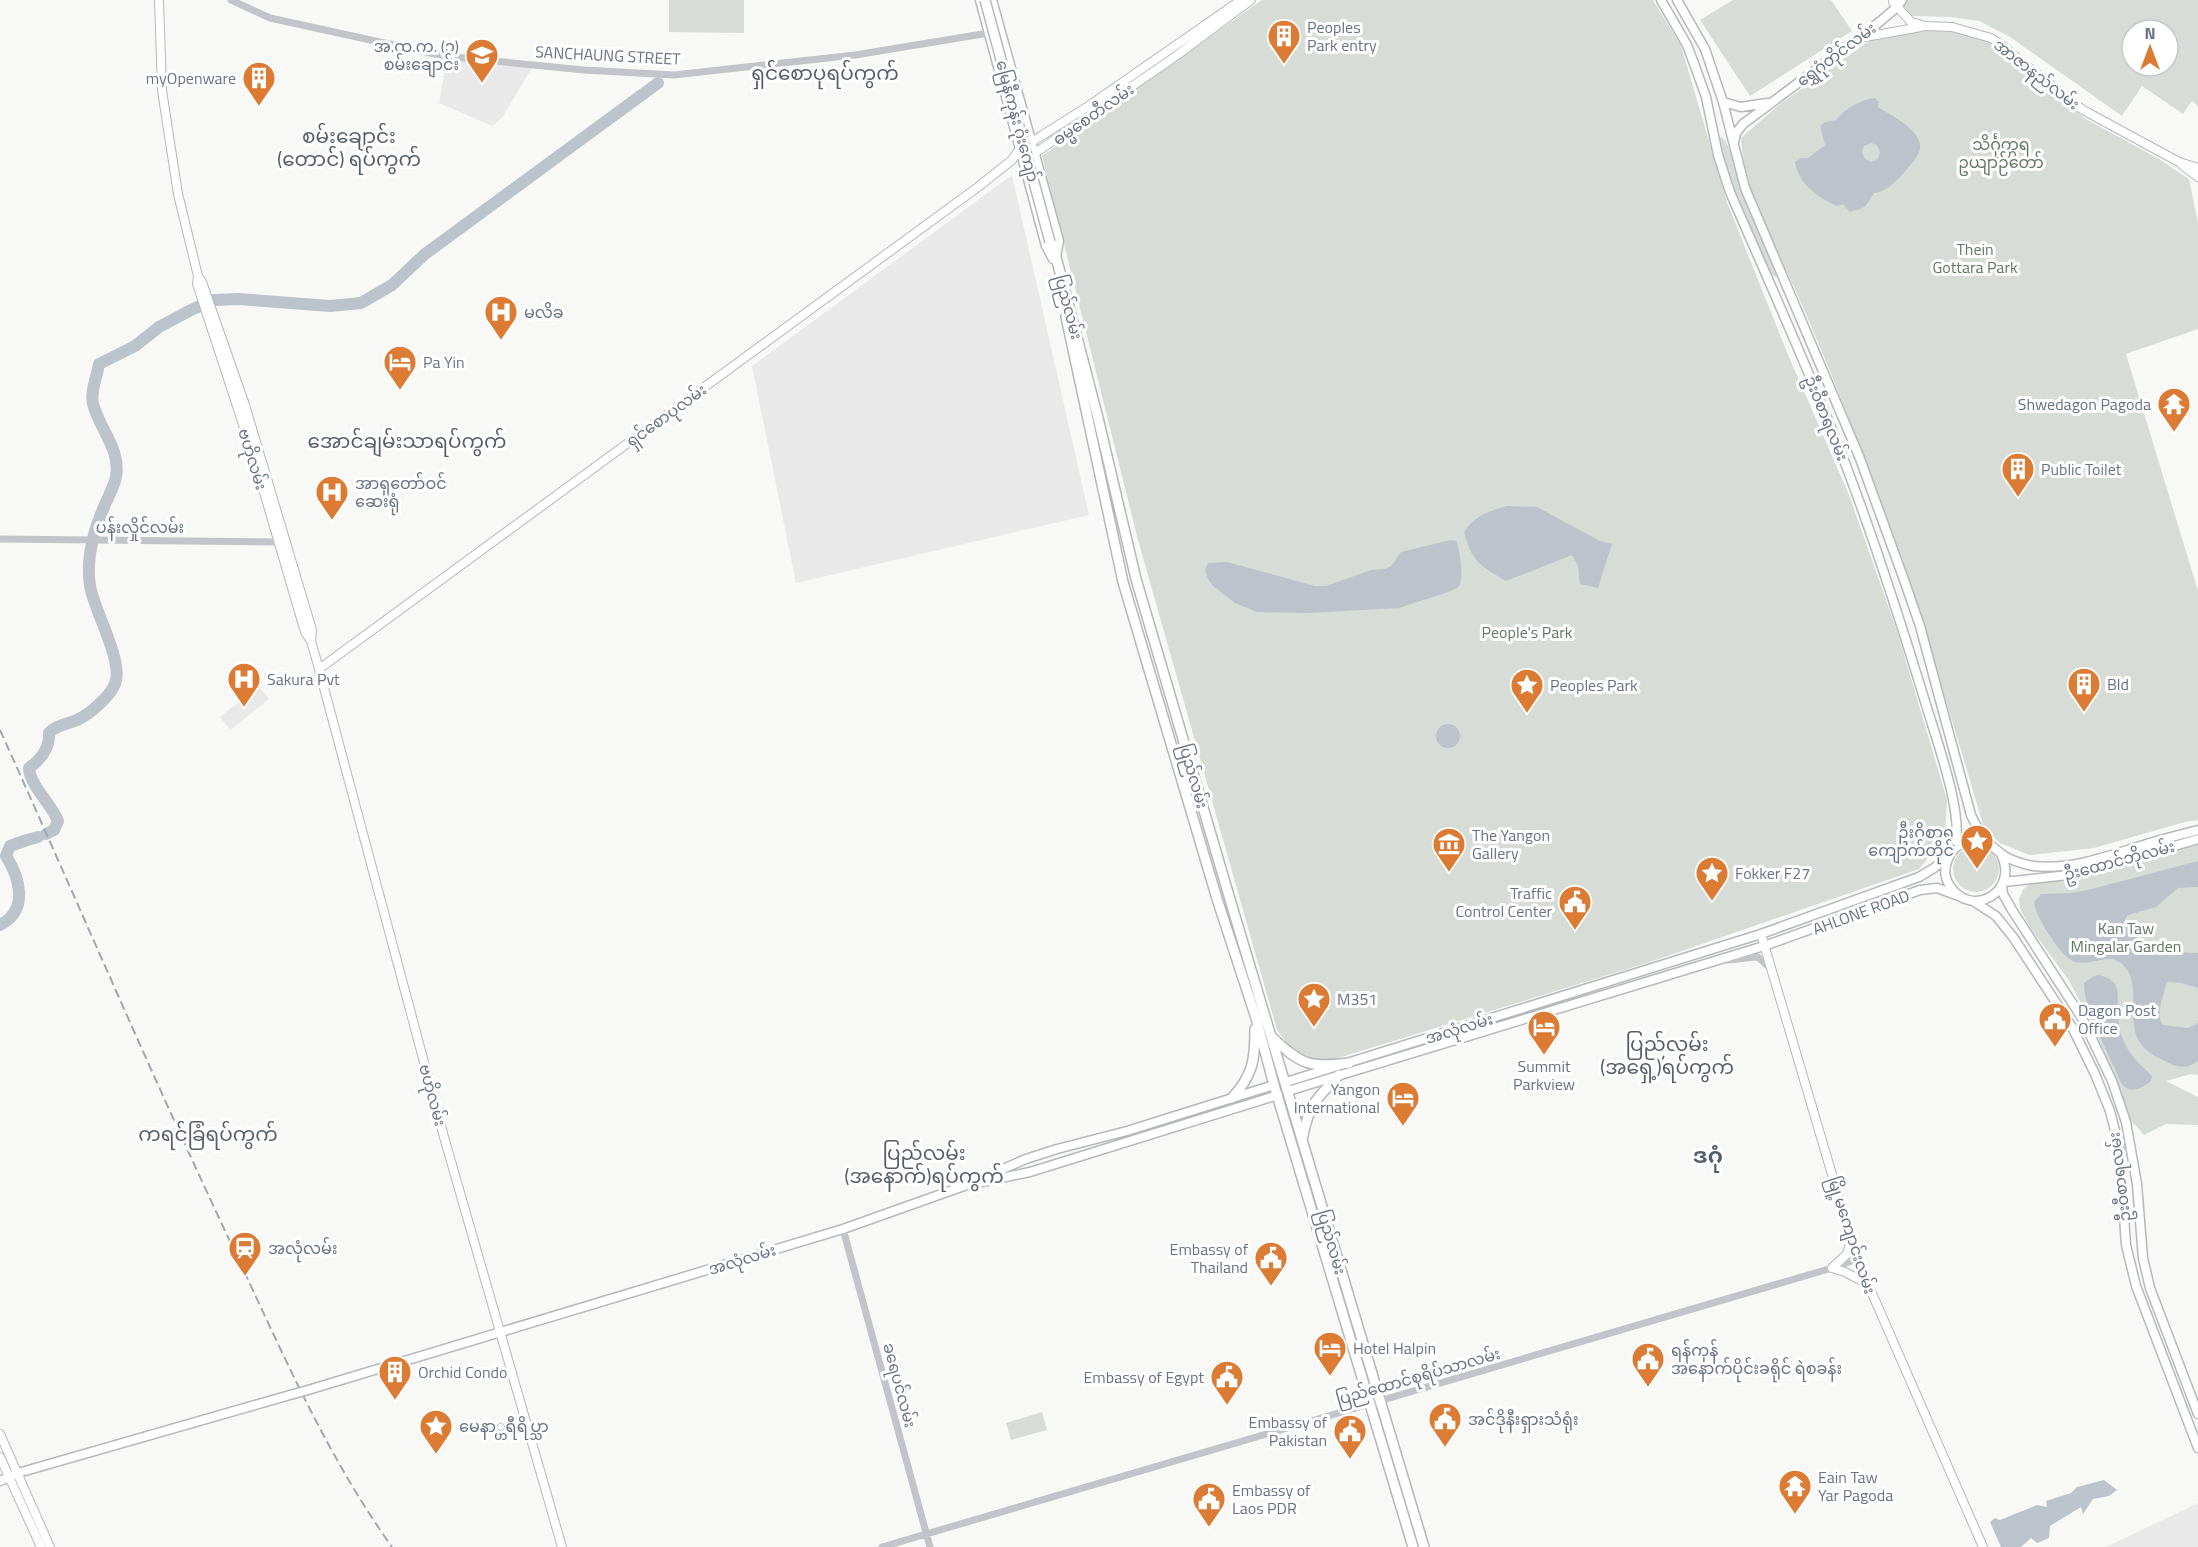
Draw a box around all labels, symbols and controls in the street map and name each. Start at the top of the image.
place label: Peoples Park entry [1307,15,1377,57]
street label: ရွှေဂုံတိုင်လမ်း [1791,16,1883,94]
building icon: Peoples Park entry [1266,18,1302,65]
north arrow [2120,18,2180,78]
text: N [2144,21,2156,45]
street label: အာဇာနည်လမ်း [1987,33,2085,117]
place label: အ.ထ.က. (၃) စမ်းချောင်း [374,34,459,78]
school or university icon: အ.ထ.က. (၃) စမ်းချောင်း [464,37,500,84]
street label: SANCHAUNG STREET [535,39,682,71]
district label: ရှင်စောပုရပ်ကွက် [751,57,899,90]
street label: မြေနီကုန်း ဂုံးကျော် [987,57,1046,185]
building icon: myOpenware [241,60,277,107]
place label: myOpenware [146,66,236,90]
street label: ဓမ္မစေတီလမ်း [1047,77,1140,153]
district label: စမ်းချောင်း (တောင်) ရပ်ကွက် [277,120,421,175]
park label: သိင်္ဂုတ္တရ ဥယျာဉ်တော် [1958,132,2044,176]
park label: Thein Gottara Park [1932,237,2018,279]
street label: ပြည်လမ်း [1047,272,1089,343]
hospital icon: မလိခ [483,294,519,341]
place label: မလိခ [524,300,564,324]
hotel icon: Pa Yin [382,344,418,391]
place label: Pa Yin [423,350,465,374]
street label: ဦးဝီစာရလမ်း [1797,372,1855,465]
street label: ရှင်စောပုလမ်း [621,378,713,455]
temple icon: Shwedagon Pagoda [2156,386,2192,433]
place label: Shwedagon Pagoda [2018,392,2151,416]
street label: ဗဟိုလမ်း [229,425,274,494]
district label: အောင်ချမ်းသာရပ်ကွက် [308,425,506,457]
building icon: Public Toilet [2000,451,2036,498]
place label: Public Toilet [2041,457,2122,481]
place label: အာရှတော်ဝင် ဆေးရုံ [355,471,447,516]
hospital icon: အာရှတော်ဝင် ဆေးရုံ [314,474,350,521]
street label: ပန်းလှိုင်လမ်း [96,515,184,541]
park label: People's Park [1482,620,1573,644]
hospital icon: Sakura Pvt [226,661,262,708]
building icon: Bld [2066,666,2102,713]
place label: Sakura Pvt [267,667,340,691]
place icon: Peoples Park [1509,667,1545,714]
place label: Bld [2107,672,2129,696]
place label: Peoples Park [1550,673,1638,697]
street label: ပြည်လမ်း [1171,741,1215,812]
place label: ဦးဝိစာရ ကျောက်တိုင် [1868,820,1955,865]
place label: The Yangon Gallery [1472,823,1550,865]
place icon: ဦးဝိစာရ ကျောက်တိုင် [1959,823,1995,870]
museum icon: The Yangon Gallery [1431,826,1467,873]
street label: ဦးထောင်ဘိုလမ်း [2061,834,2178,889]
place icon: Fokker F27 [1694,855,1730,902]
place label: Fokker F27 [1735,861,1810,885]
place label: Traffic Control Center [1455,881,1552,923]
street label: AHLONE ROAD [1809,883,1913,941]
public building icon: Traffic Control Center [1557,884,1593,931]
park label: Kan Taw Mingalar Garden [2071,916,2181,958]
place icon: M351 [1296,981,1332,1028]
place label: M351 [1337,987,1377,1011]
place label: Dagon Post Office [2078,998,2156,1040]
public building icon: Dagon Post Office [2037,1001,2073,1048]
street label: အလုံလမ်း [1422,1006,1497,1053]
hotel icon: Summit Parkview [1526,1009,1562,1056]
district label: ပြည်လမ်း (အရှေ့)ရပ်ကွက် [1600,1028,1734,1084]
place label: Summit Parkview [1513,1054,1575,1096]
street label: ဗဟိုလမ်း [410,1061,453,1129]
place label: Yangon International [1294,1077,1380,1119]
hotel icon: Yangon International [1385,1080,1421,1127]
district label: ကရင်ခြံရပ်ကွက် [138,1118,278,1150]
street label: ဦးဝီစာရလမ်း [2102,1130,2138,1223]
district label: ပြည်လမ်း (အနောက်)ရပ်ကွက် [844,1137,1004,1192]
district label: ဒဂုံ [1693,1138,1723,1173]
street label: မြို့မကျောင်းလမ်း [1820,1173,1882,1298]
street label: ပြည်လမ်း [1309,1207,1353,1278]
station icon: အလုံလမ်း [227,1230,263,1277]
place label: အလုံလမ်း [268,1236,337,1263]
street label: အလုံလမ်း [705,1237,780,1284]
place label: Embassy of Thailand [1170,1237,1249,1279]
public building icon: Embassy of Thailand [1253,1240,1289,1287]
hotel icon: Hotel Halpin [1312,1330,1348,1377]
place label: Hotel Halpin [1353,1336,1436,1360]
place label: ရန်ကုန် အနောက်ပိုင်းခရိုင် ရဲစခန်း [1671,1338,1842,1383]
street label: ခရေပင်လမ်း [875,1340,923,1431]
street label: ပြည်ထောင်စုရိပ်သာလမ်း [1333,1341,1504,1414]
public building icon: ရန်ကုန် အနောက်ပိုင်းခရိုင် ရဲစခန်း [1630,1341,1666,1388]
building icon: Orchid Condo [377,1354,413,1401]
public building icon: Embassy of Egypt [1209,1359,1245,1406]
place label: Orchid Condo [418,1360,508,1384]
place label: Embassy of Egypt [1084,1365,1204,1389]
public building icon: အင်ဒိုနီးရှားသံရုံး [1427,1401,1463,1448]
place label: အင်ဒိုနီးရှားသံရုံး [1468,1407,1579,1434]
place icon: မေနာ္ဟရီရိပ္သာ [418,1408,454,1455]
place label: Embassy of Pakistan [1249,1410,1328,1452]
public building icon: Embassy of Pakistan [1332,1413,1368,1460]
place label: မေနာ္ဟရီရိပ္သာ [459,1414,549,1440]
place label: Eain Taw Yar Pagoda [1818,1465,1893,1507]
temple icon: Eain Taw Yar Pagoda [1777,1468,1813,1515]
place label: Embassy of Laos PDR [1232,1478,1311,1520]
public building icon: Embassy of Laos PDR [1191,1481,1227,1528]

